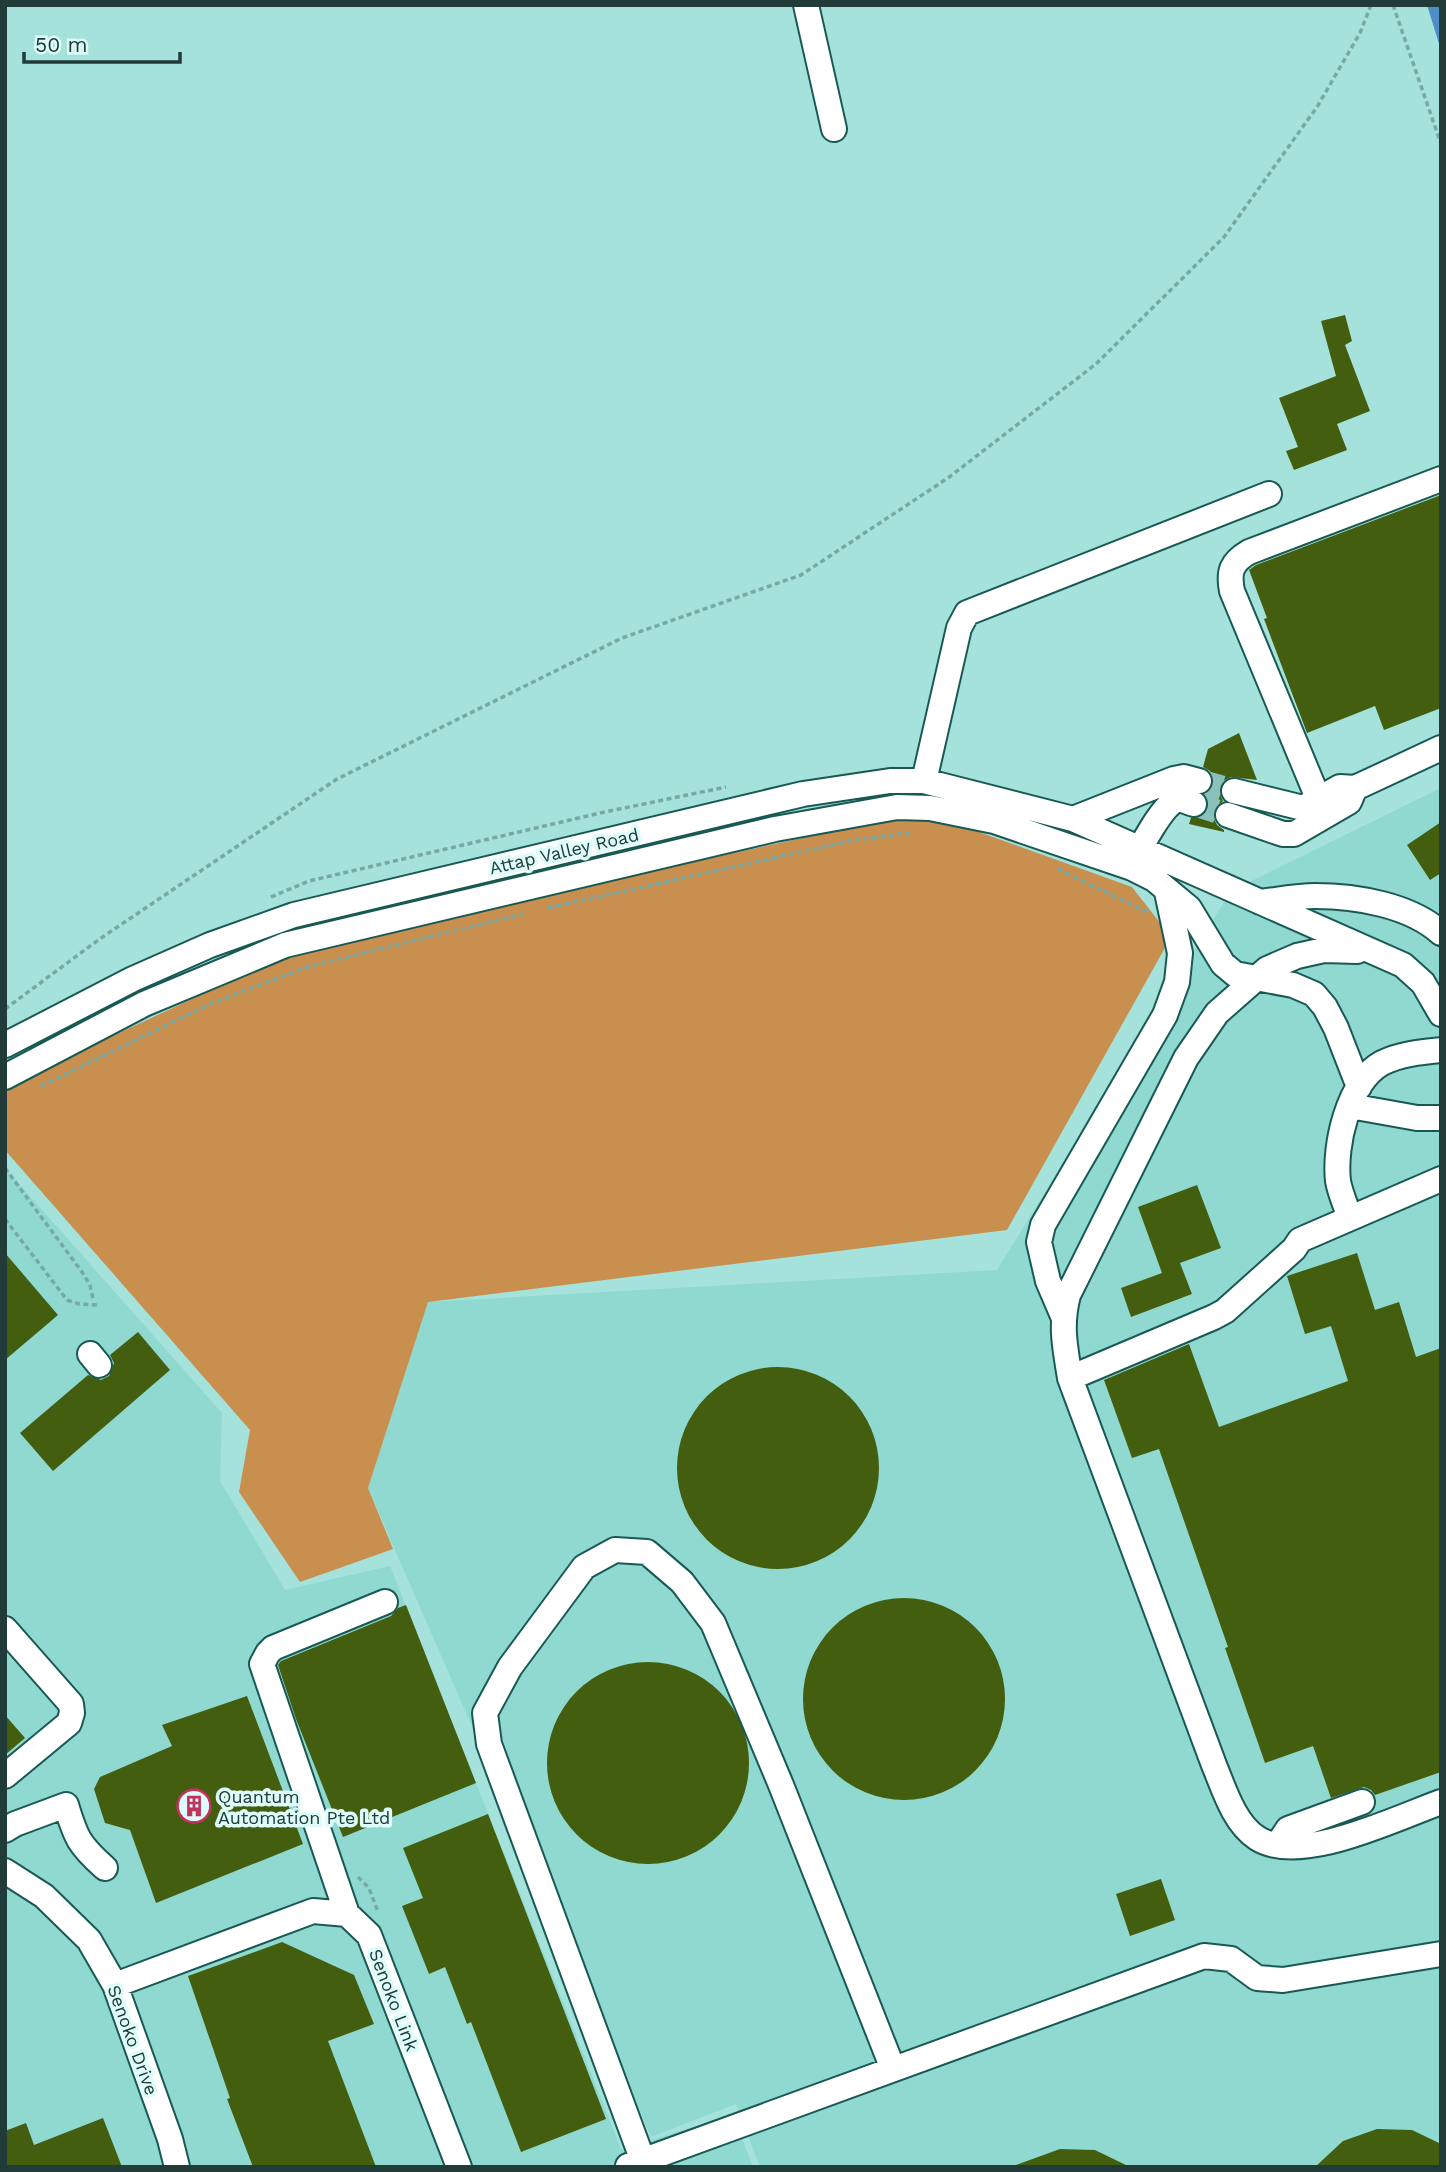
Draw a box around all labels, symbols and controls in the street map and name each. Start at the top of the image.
scale bar [24,21,180,65]
text: 50 m [35,32,87,57]
street label: Attap Valley Road [487,824,641,878]
place label: Quantum Automation Pte Ltd [218,1786,390,1828]
building icon: Quantum Automation Pte Ltd [175,1787,213,1825]
street label: Senoko Link [365,1946,423,2054]
street label: Senoko Drive [103,1982,163,2098]

